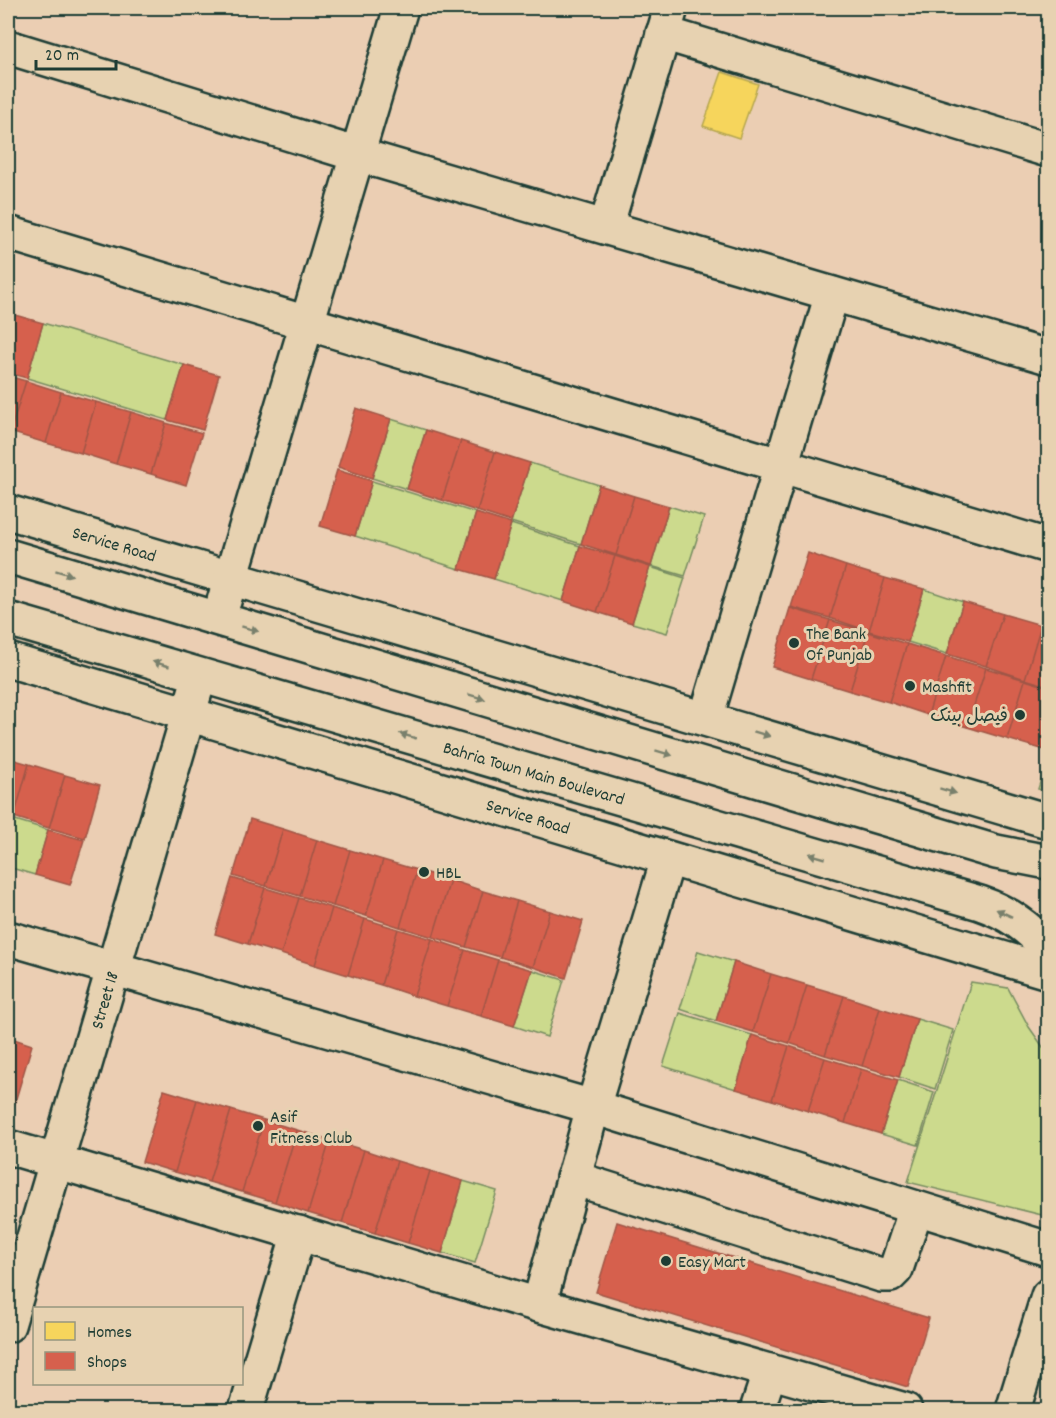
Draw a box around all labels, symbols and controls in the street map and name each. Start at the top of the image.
scale bar [36,33,116,71]
text: 20 m [45,44,79,69]
street label: Service Road [69,522,159,570]
one-way arrow [55,569,73,578]
place label: The Bank Of Punjab [806,623,872,669]
one-way arrow [241,625,259,634]
marker: The Bank Of Punjab [787,636,801,650]
one-way arrow [152,659,170,668]
place label: Mashfit [922,676,972,701]
marker: Mashfit [903,679,917,693]
one-way arrow [468,693,486,702]
place label: فیصل بینک [930,705,1008,730]
marker: فیصل بینک [1013,708,1027,722]
one-way arrow [753,730,771,739]
one-way arrow [399,731,417,741]
street label: Bahria Town Main Boulevard [440,737,627,813]
one-way arrow [655,749,673,758]
one-way arrow [939,787,957,796]
street label: Service Road [482,794,572,843]
one-way arrow [808,851,826,860]
place label: HBL [436,862,462,887]
marker: HBL [417,865,431,879]
one-way arrow [995,908,1012,917]
street label: Street 18 [86,969,127,1032]
place label: Asif Fitness Club [270,1106,352,1152]
marker: Asif Fitness Club [251,1119,265,1133]
place label: Easy Mart [678,1251,746,1276]
marker: Easy Mart [659,1254,673,1268]
legend [33,1307,243,1385]
text: Homes [87,1321,132,1346]
text: Shops [87,1351,127,1376]

